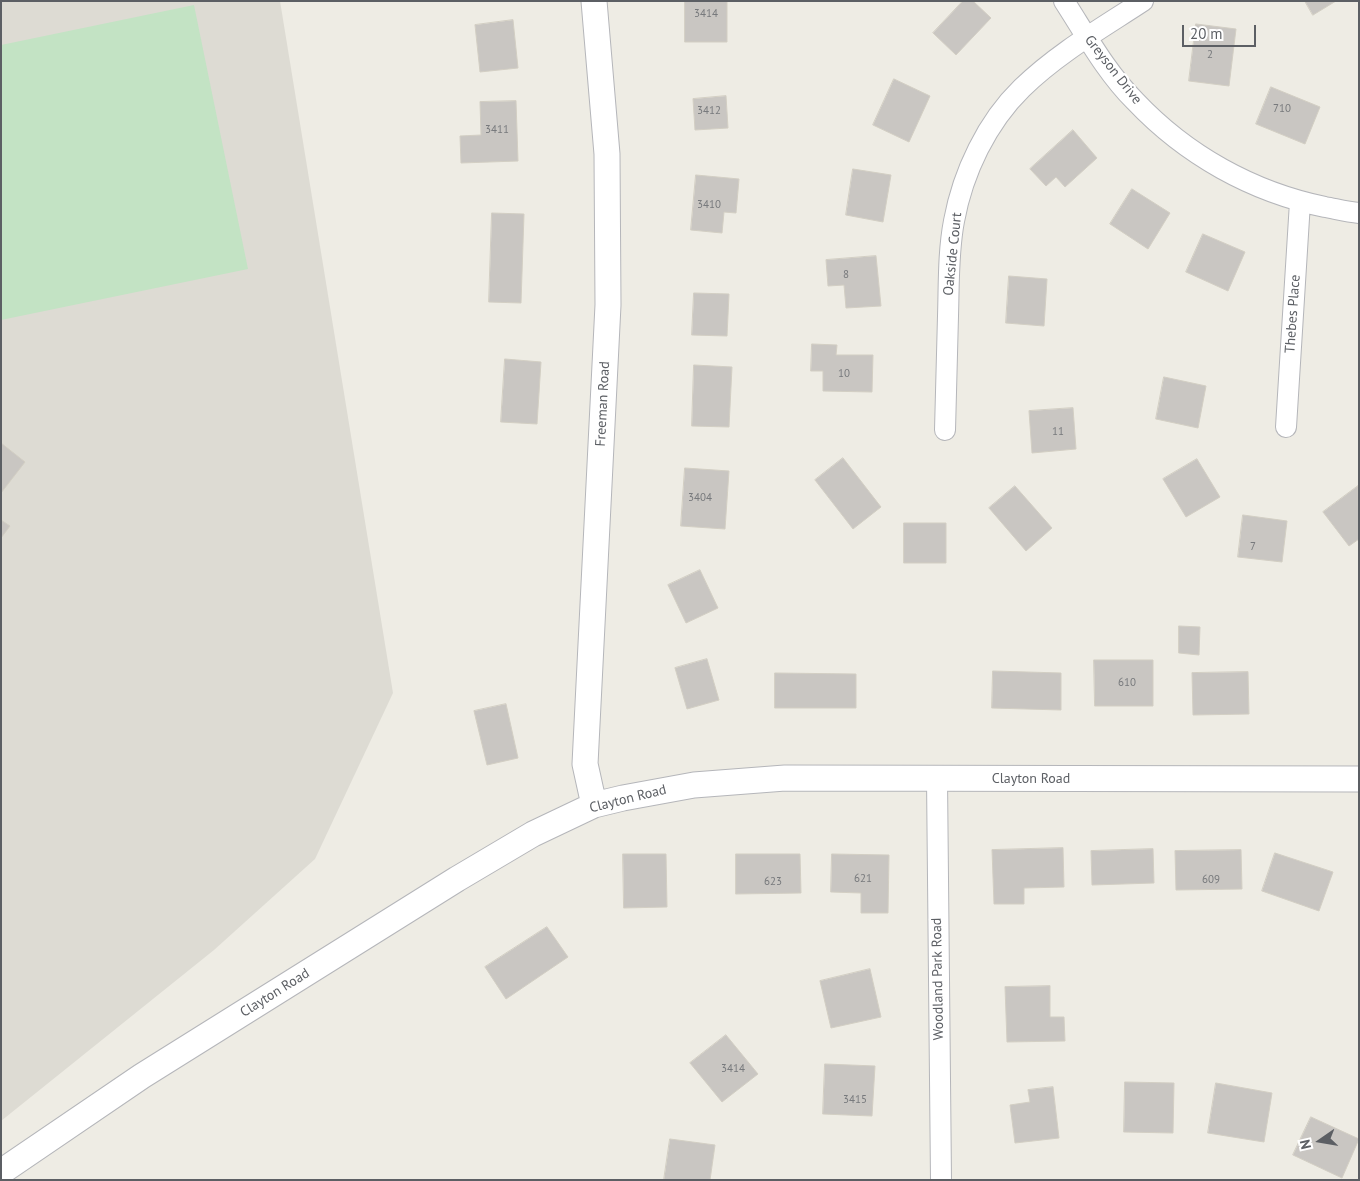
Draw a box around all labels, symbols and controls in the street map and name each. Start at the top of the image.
house number: 3414 [694,7,718,21]
scale bar [1185,15,1259,47]
text: 20 m [1190,24,1223,43]
street label: Greyson Drive [1081,32,1145,108]
house number: 2 [1207,48,1213,62]
house number: 710 [1273,102,1291,116]
house number: 3412 [697,104,721,118]
house number: 3411 [485,123,509,137]
house number: 3410 [697,198,721,212]
street label: Oakside Court [940,211,966,297]
house number: 8 [843,268,849,282]
street label: Thebes Place [1282,274,1304,354]
street label: Freeman Road [592,361,614,447]
house number: 10 [838,367,850,381]
house number: 11 [1052,425,1064,439]
house number: 3404 [688,491,712,505]
house number: 7 [1250,540,1256,554]
house number: 610 [1118,676,1136,690]
street label: Clayton Road [992,771,1070,787]
street label: Clayton Road [588,781,668,817]
house number: 621 [854,872,872,886]
house number: 609 [1202,873,1220,887]
house number: 623 [764,875,782,889]
street label: Woodland Park Road [929,918,947,1040]
street label: Clayton Road [237,965,313,1021]
house number: 3414 [721,1062,745,1076]
house number: 3415 [843,1093,867,1107]
north arrow [1295,1116,1345,1166]
text: N [1296,1138,1315,1151]

